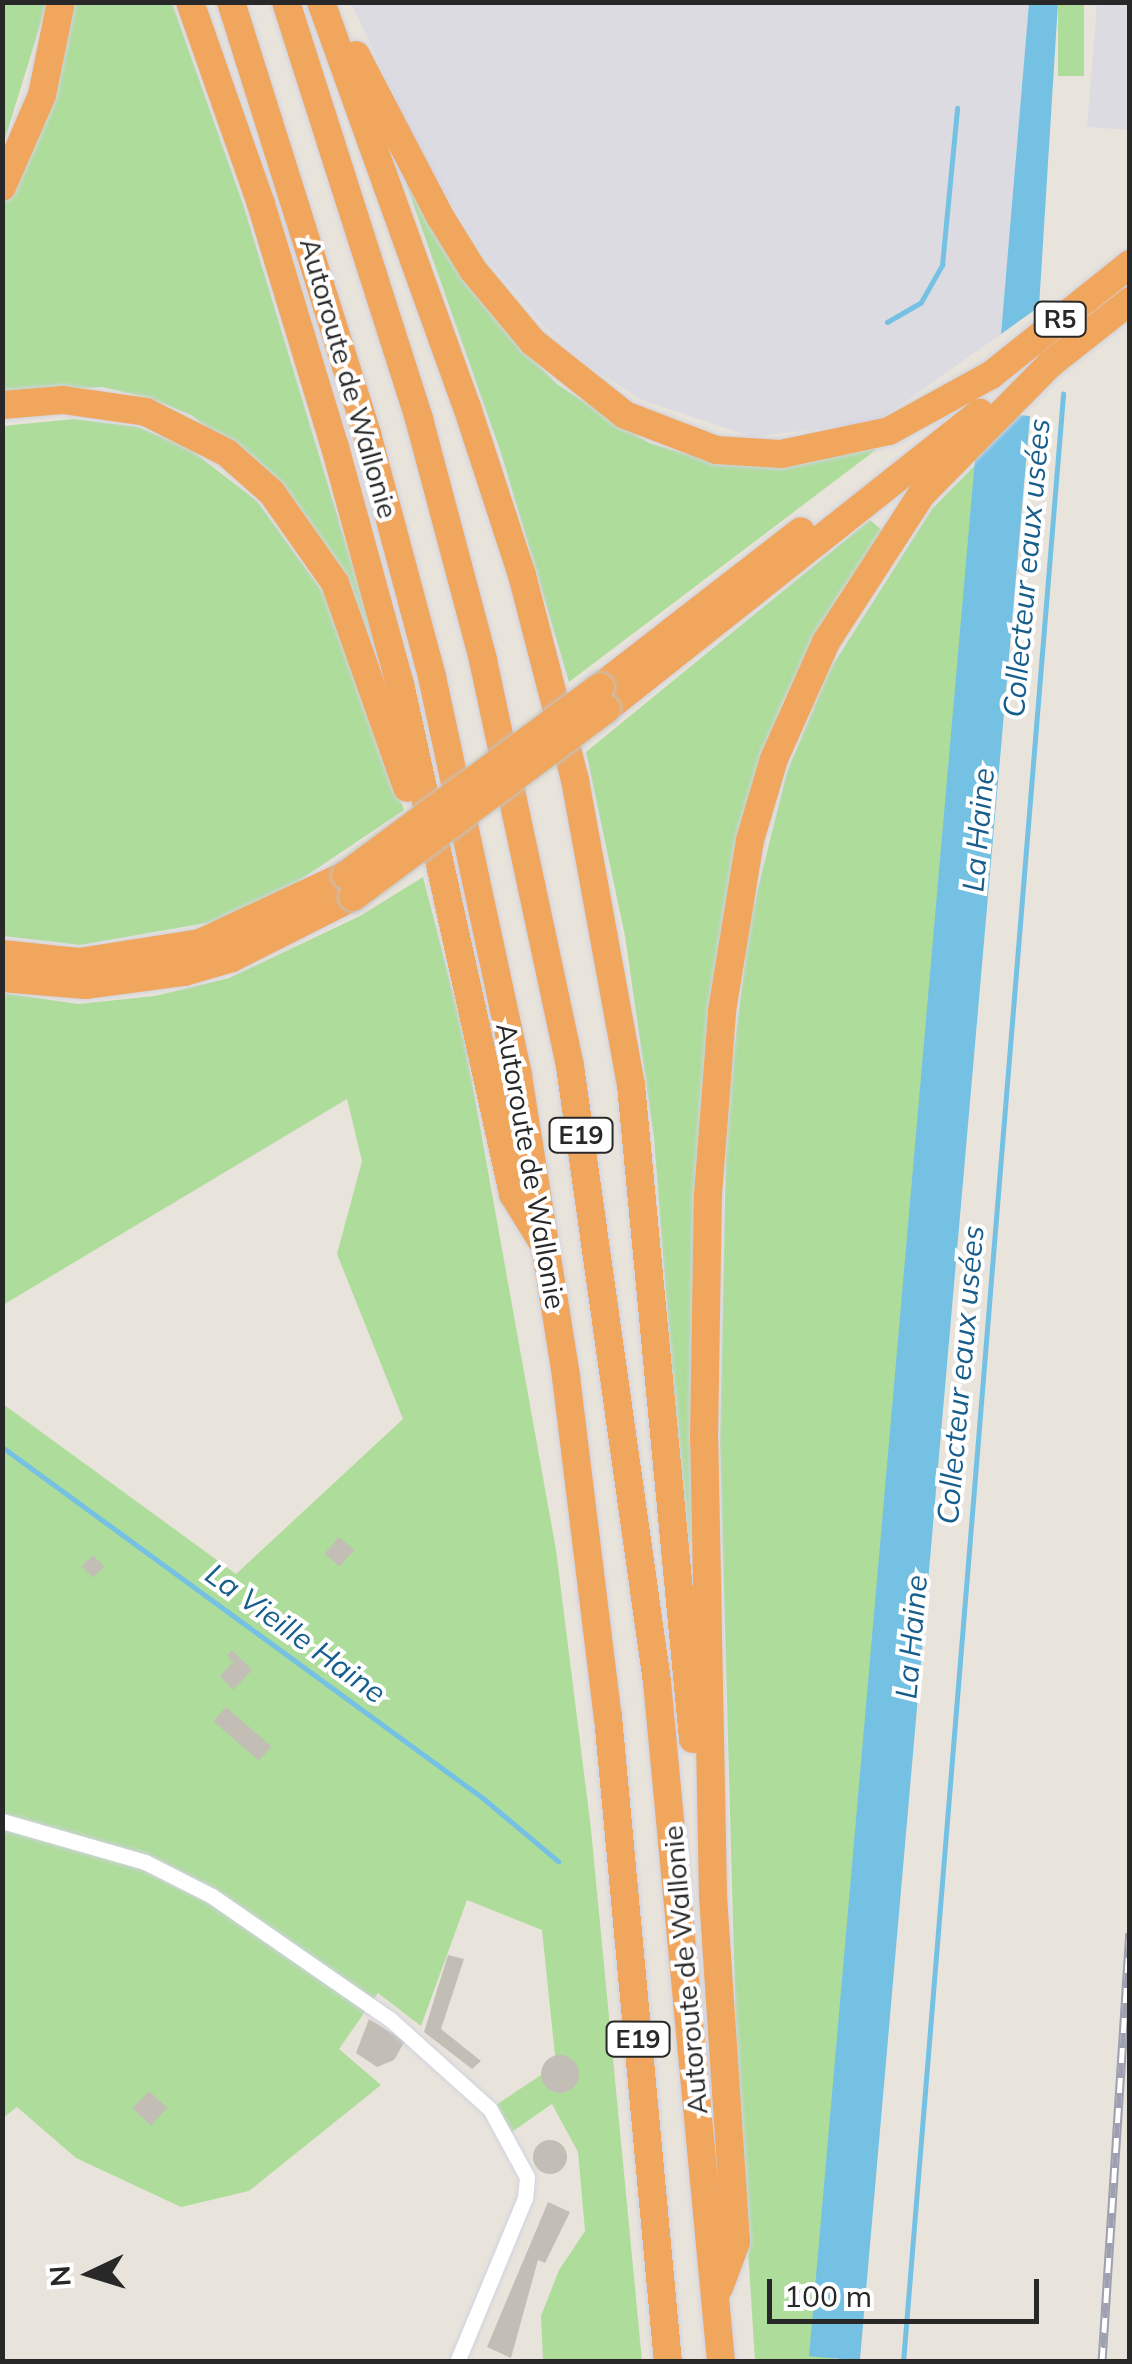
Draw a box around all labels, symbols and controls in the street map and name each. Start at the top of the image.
street label: Autoroute de Wallonie [293,234,405,522]
road number: R5 [1032,299,1088,339]
water label: Collecteur eaux usées [995,417,1057,719]
water label: La Haine [955,767,1001,893]
street label: Autoroute de Wallonie [489,1020,573,1312]
road number: E19 [548,1115,614,1155]
water label: Collecteur eaux usées [929,1224,991,1526]
water label: La Vieille Haine [199,1555,393,1711]
water label: La Haine [888,1574,934,1700]
street label: Autoroute de Wallonie [656,1824,714,2116]
road number: E19 [606,2019,670,2059]
north arrow [40,2224,140,2324]
scale bar [772,2259,1044,2321]
text: N [41,2264,78,2288]
text: 100 m [784,2277,872,2315]

